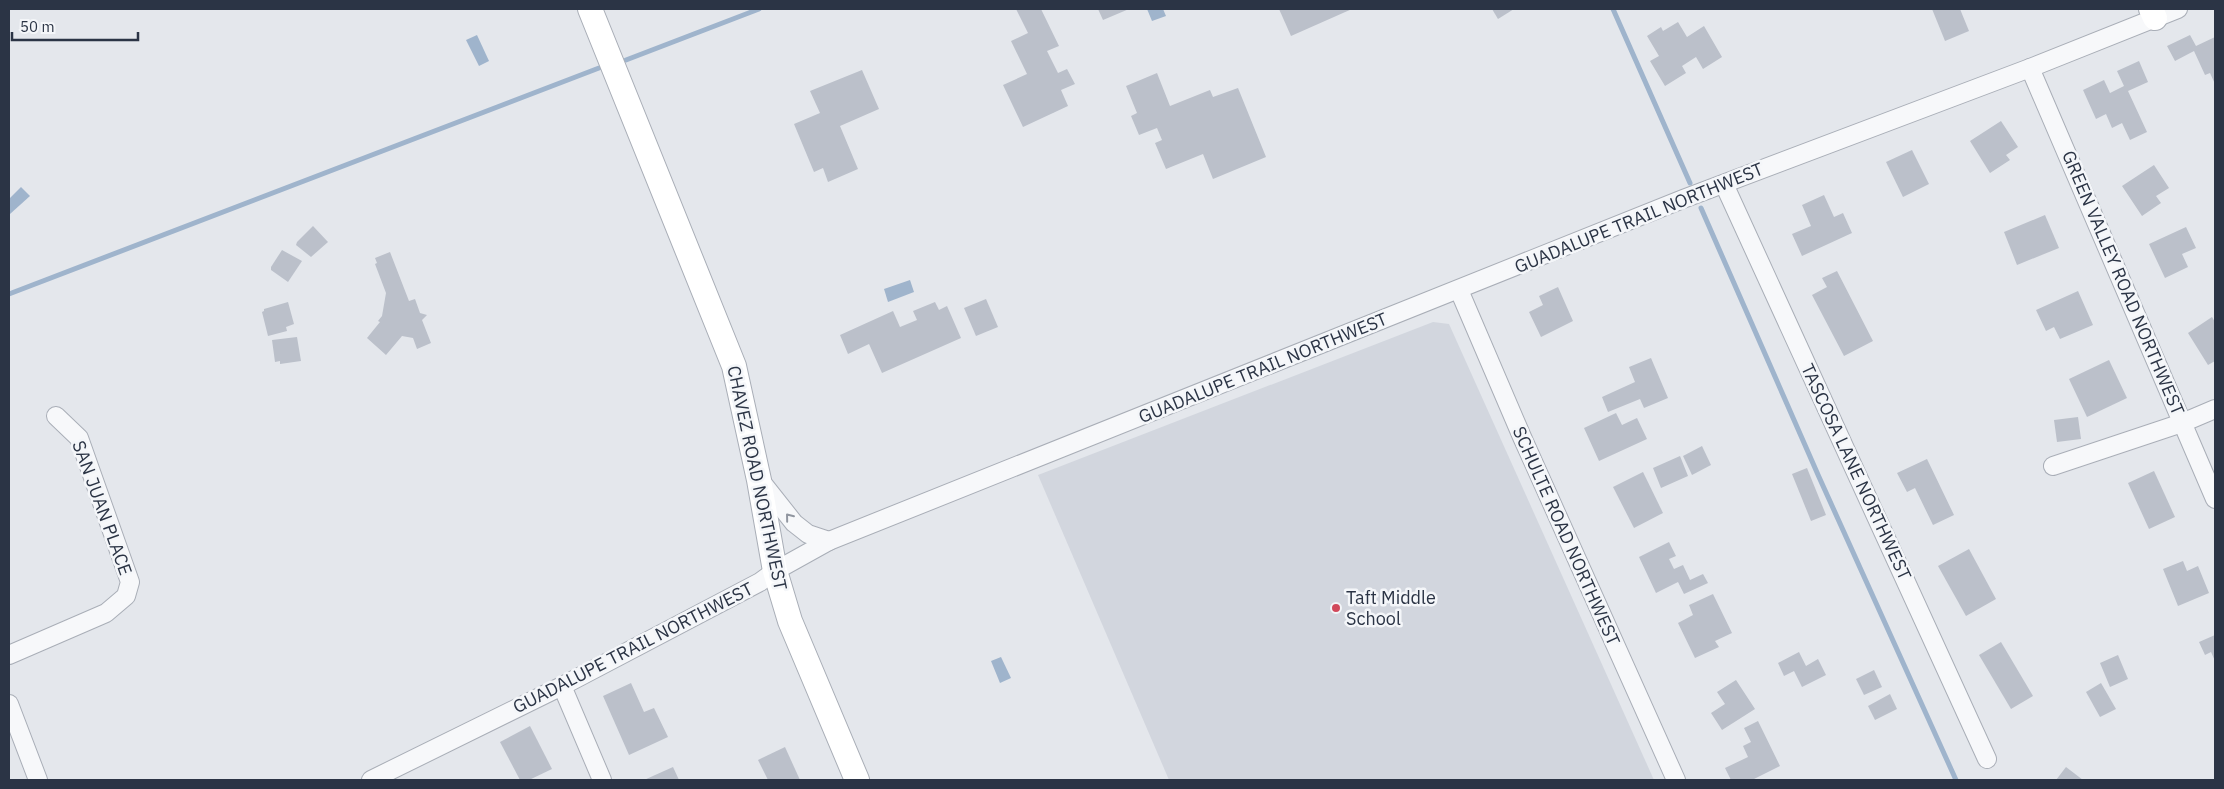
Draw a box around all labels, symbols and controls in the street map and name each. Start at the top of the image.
scale bar [12,10,139,42]
text: 50 m [20,17,55,36]
street label: GREEN VALLEY ROAD NORTHWEST [2057,147,2190,419]
street label: GUADALUPE TRAIL NORTHWEST [1511,157,1767,278]
street label: GUADALUPE TRAIL NORTHWEST [1135,307,1391,428]
street label: TASCOSA LANE NORTHWEST [1796,360,1917,584]
street label: CHAVEZ ROAD NORTHWEST [722,363,793,592]
street label: SCHULTE ROAD NORTHWEST [1508,423,1625,649]
street label: SAN JUAN PLACE [67,437,138,578]
one-way arrow [786,513,795,522]
street label: GUADALUPE TRAIL NORTHWEST [509,577,757,718]
place label: Taft Middle School [1346,586,1436,630]
marker: Taft Middle School [1330,602,1342,614]

